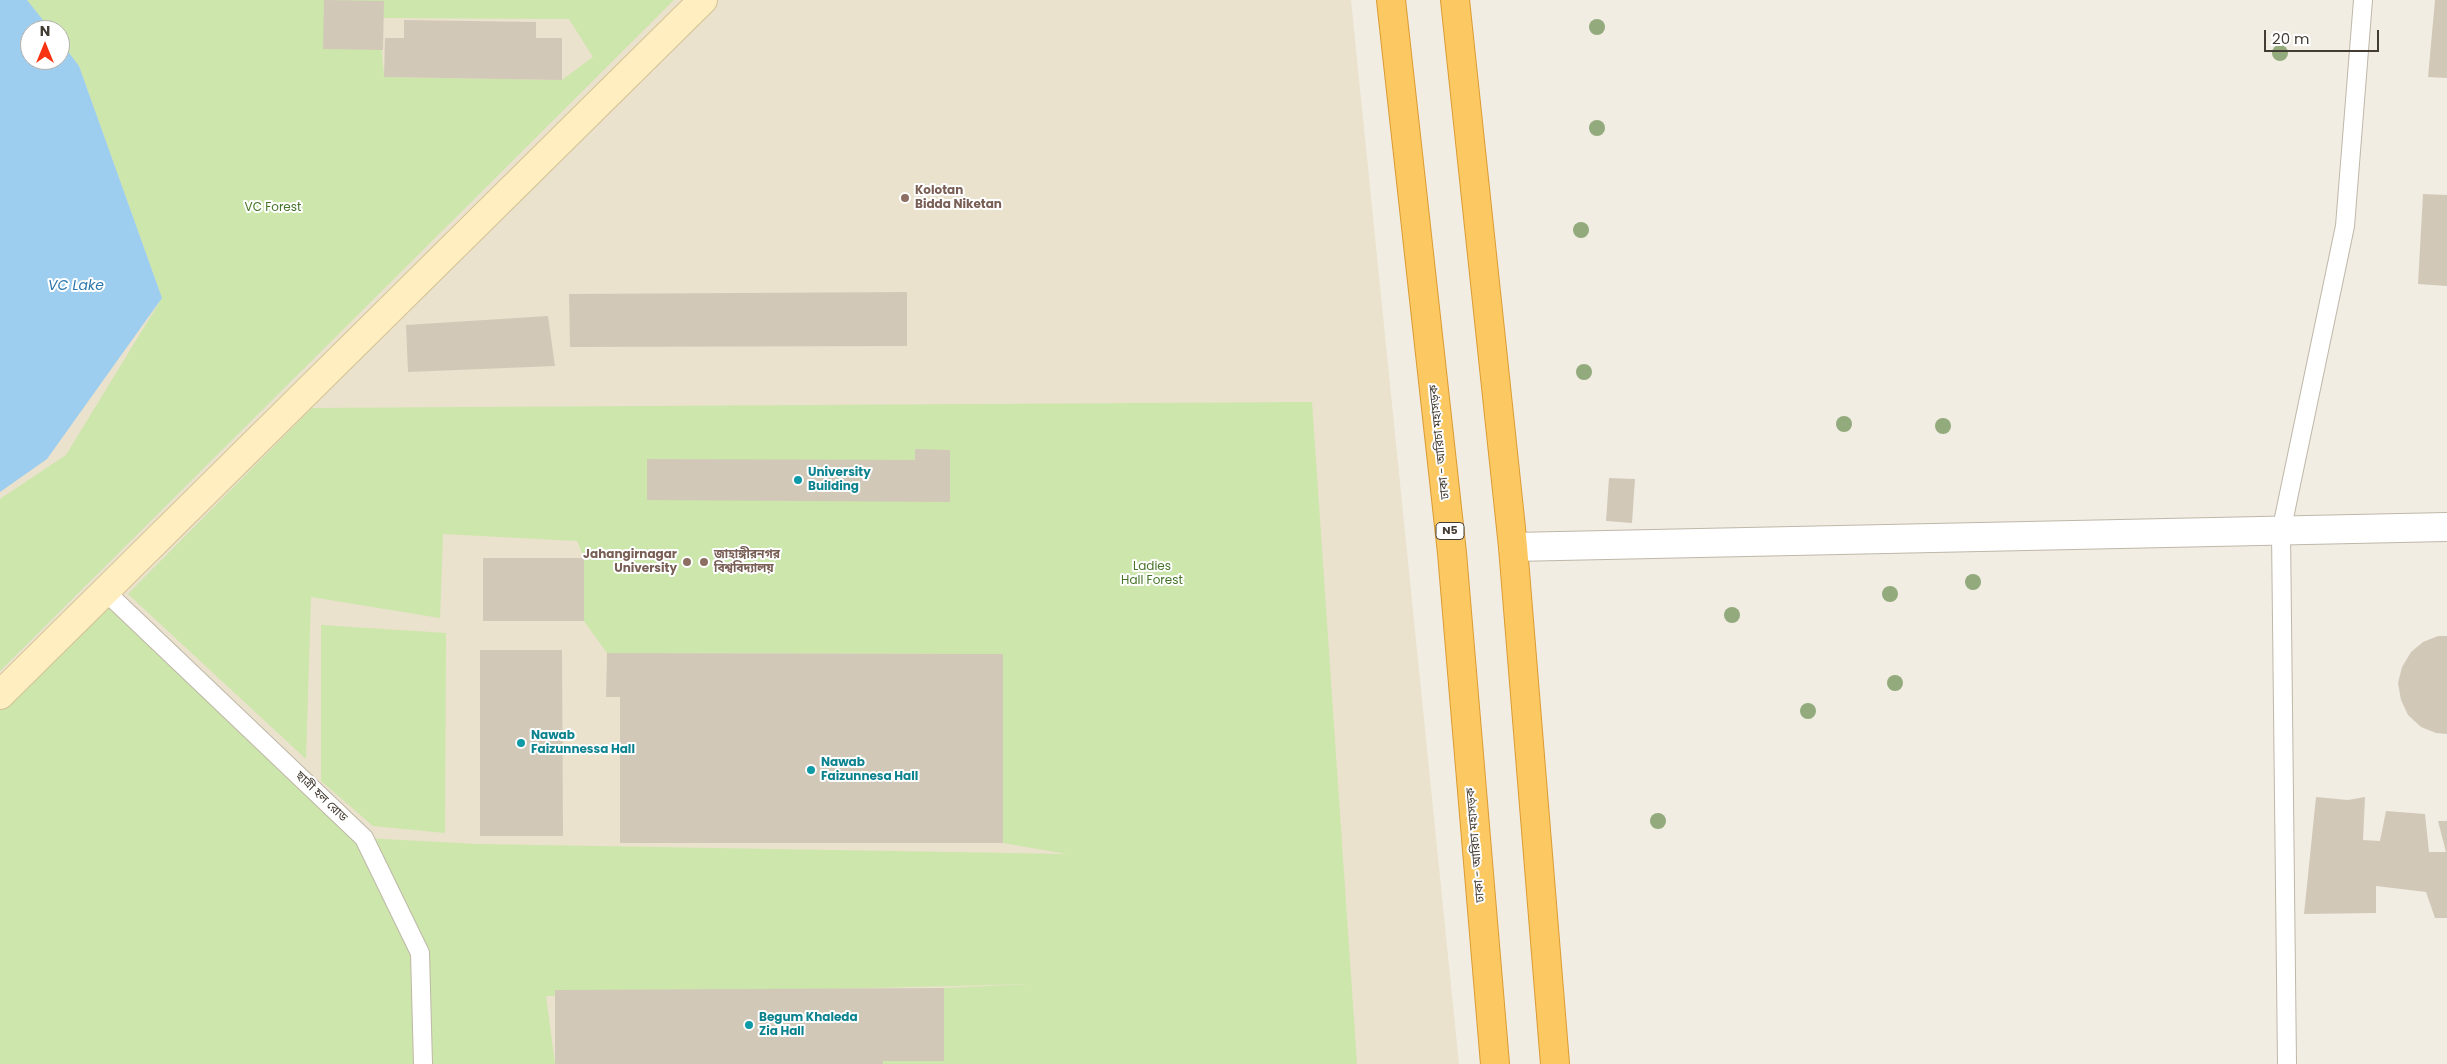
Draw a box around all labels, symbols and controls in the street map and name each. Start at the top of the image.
north arrow [20,20,70,70]
scale bar [2267,20,2382,52]
text: N [40,21,50,41]
text: 20 m [2272,28,2310,49]
place label: Kolotan Bidda Niketan [915,184,1002,212]
marker: Kolotan Bidda Niketan [899,192,911,204]
park label: VC Forest [245,201,301,215]
water label: VC Lake [48,278,104,294]
street label: ঢাকা - আরিচা মহাসড়ক [1427,384,1453,500]
place label: University Building [808,466,871,494]
marker: University Building [792,474,804,486]
road number: N5 [1436,522,1464,540]
place label: Jahangirnagar University [583,548,677,576]
place label: জাহাঙ্গীরনগর বিশ্ববিদ্যালয় [714,548,780,576]
marker: Jahangirnagar University [681,556,693,568]
marker: জাহাঙ্গীরনগর বিশ্ববিদ্যালয় [698,556,710,568]
park label: Ladies Hall Forest [1121,560,1183,588]
place label: Nawab Faizunnessa Hall [531,729,635,757]
marker: Nawab Faizunnessa Hall [515,737,527,749]
place label: Nawab Faizunnesa Hall [821,756,918,784]
marker: Nawab Faizunnesa Hall [805,764,817,776]
street label: ছাত্রী হল রোড [292,769,350,825]
street label: ঢাকা - আরিচা মহাসড়ক [1464,787,1488,903]
place label: Begum Khaleda Zia Hall [759,1011,858,1039]
marker: Begum Khaleda Zia Hall [743,1019,755,1031]

